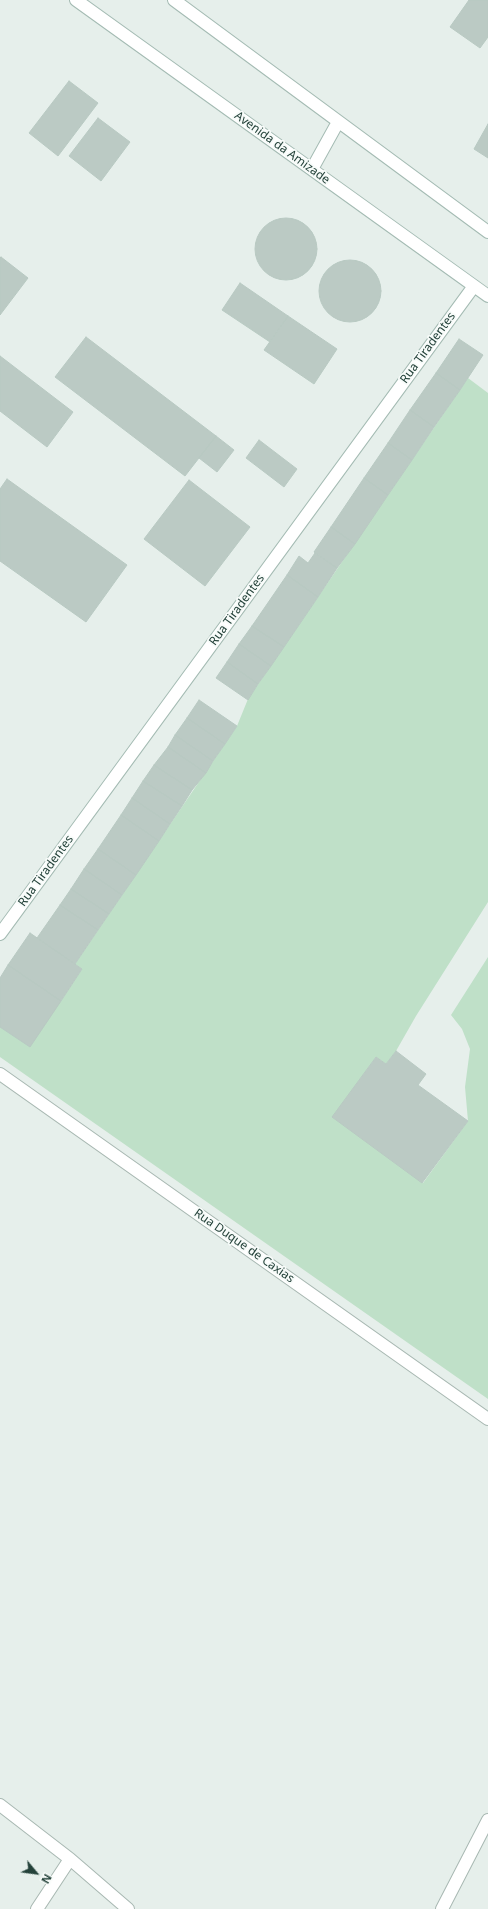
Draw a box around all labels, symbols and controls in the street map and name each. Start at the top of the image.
street label: Avenida da Amizade [232,109,332,187]
street label: Rua Tiradentes [397,310,459,386]
street label: Rua Tiradentes [206,572,268,648]
street label: Rua Tiradentes [15,833,77,909]
street label: Rua Duque de Caxias [191,1206,297,1286]
north arrow [16,1853,56,1893]
text: N [38,1872,56,1887]

